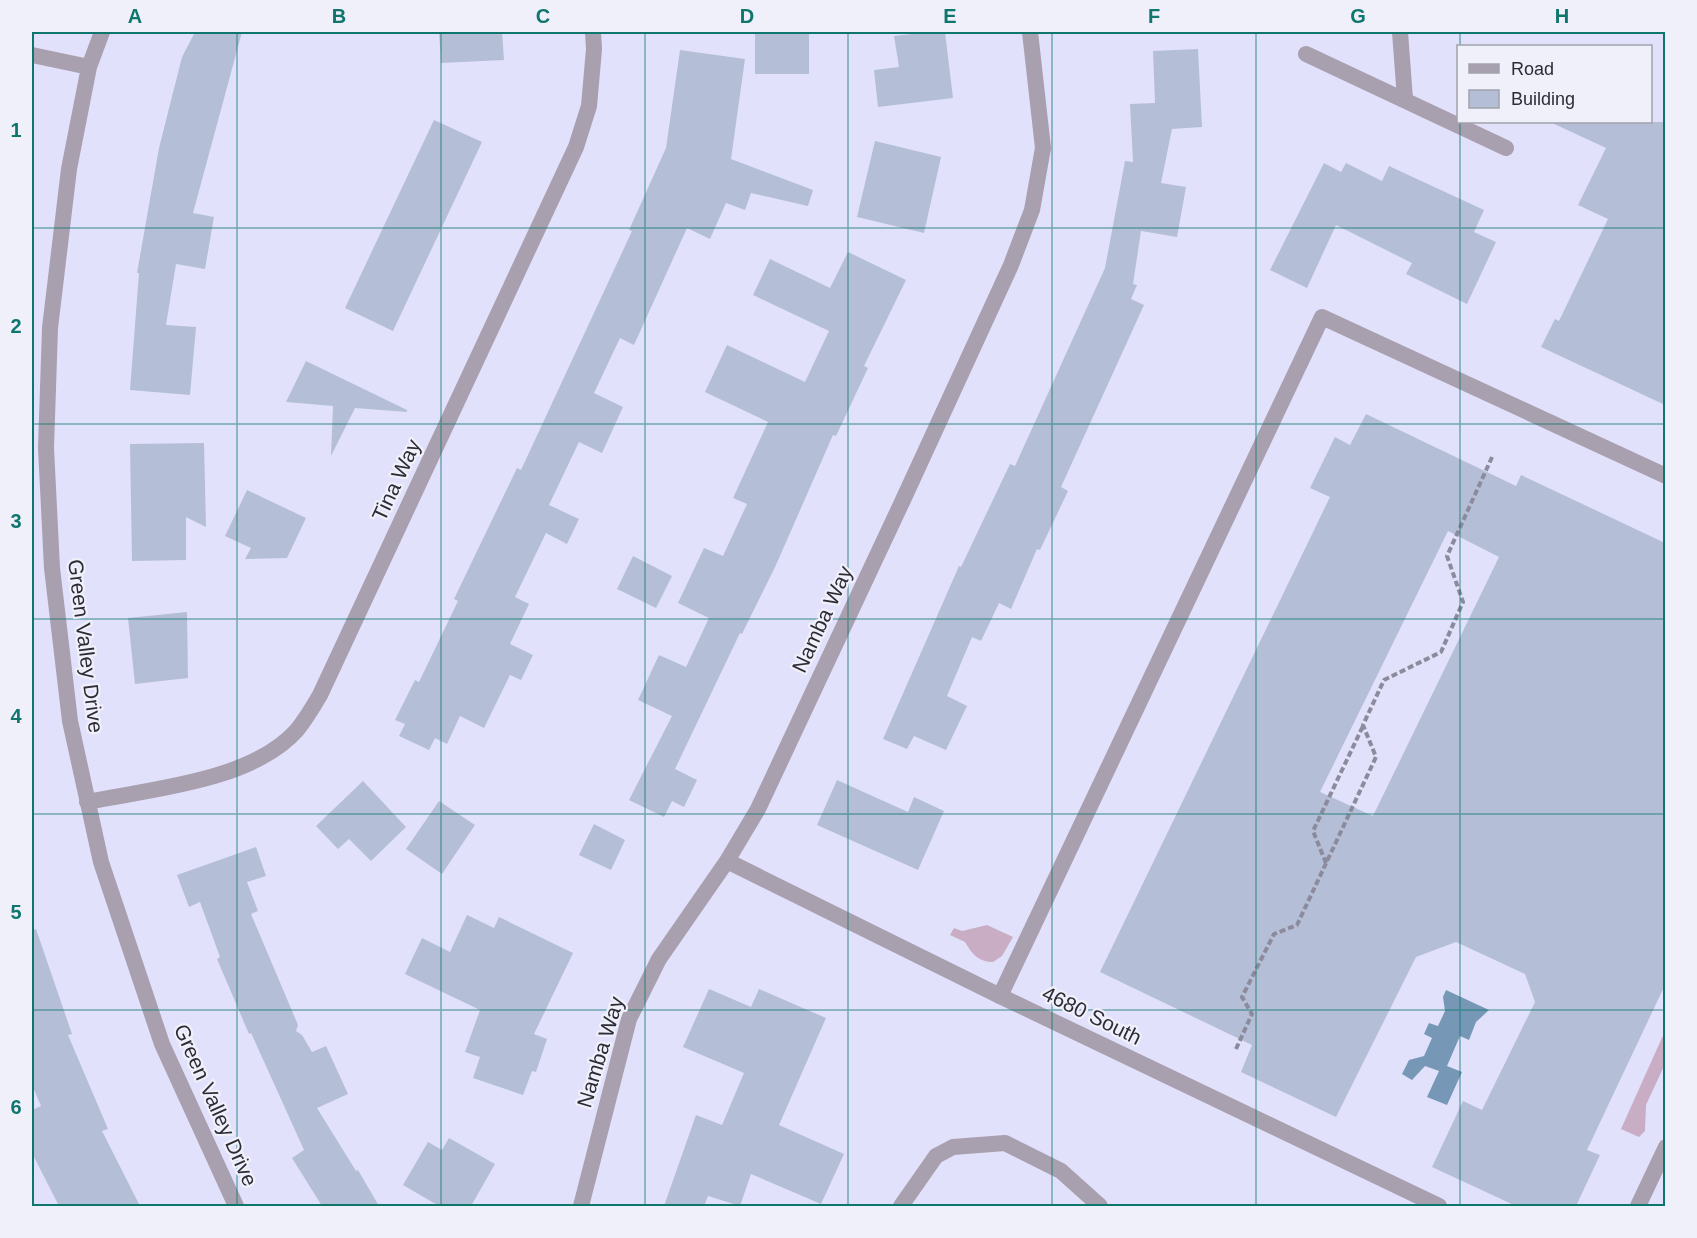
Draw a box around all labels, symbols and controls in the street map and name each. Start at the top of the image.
text: A [128,5,142,27]
text: B [332,5,346,27]
text: C [536,5,550,27]
text: D [740,5,754,27]
text: E [943,5,957,27]
text: F [1148,5,1160,27]
text: G [1350,5,1366,27]
text: H [1555,5,1569,27]
legend [1457,45,1652,123]
text: Road [1511,59,1554,79]
text: Building [1511,89,1575,109]
text: 1 [10,119,22,141]
text: 2 [10,315,22,337]
street label: Tina Way [367,435,425,524]
text: 3 [10,510,22,532]
street label: Green Valley Drive [64,558,108,734]
street label: Namba Way [787,562,857,676]
text: 4 [10,705,22,727]
text: 5 [10,901,22,923]
street label: 4680 South [1039,981,1145,1049]
street label: Namba Way [572,993,628,1110]
street label: Green Valley Drive [170,1021,262,1189]
text: 6 [10,1096,22,1118]

